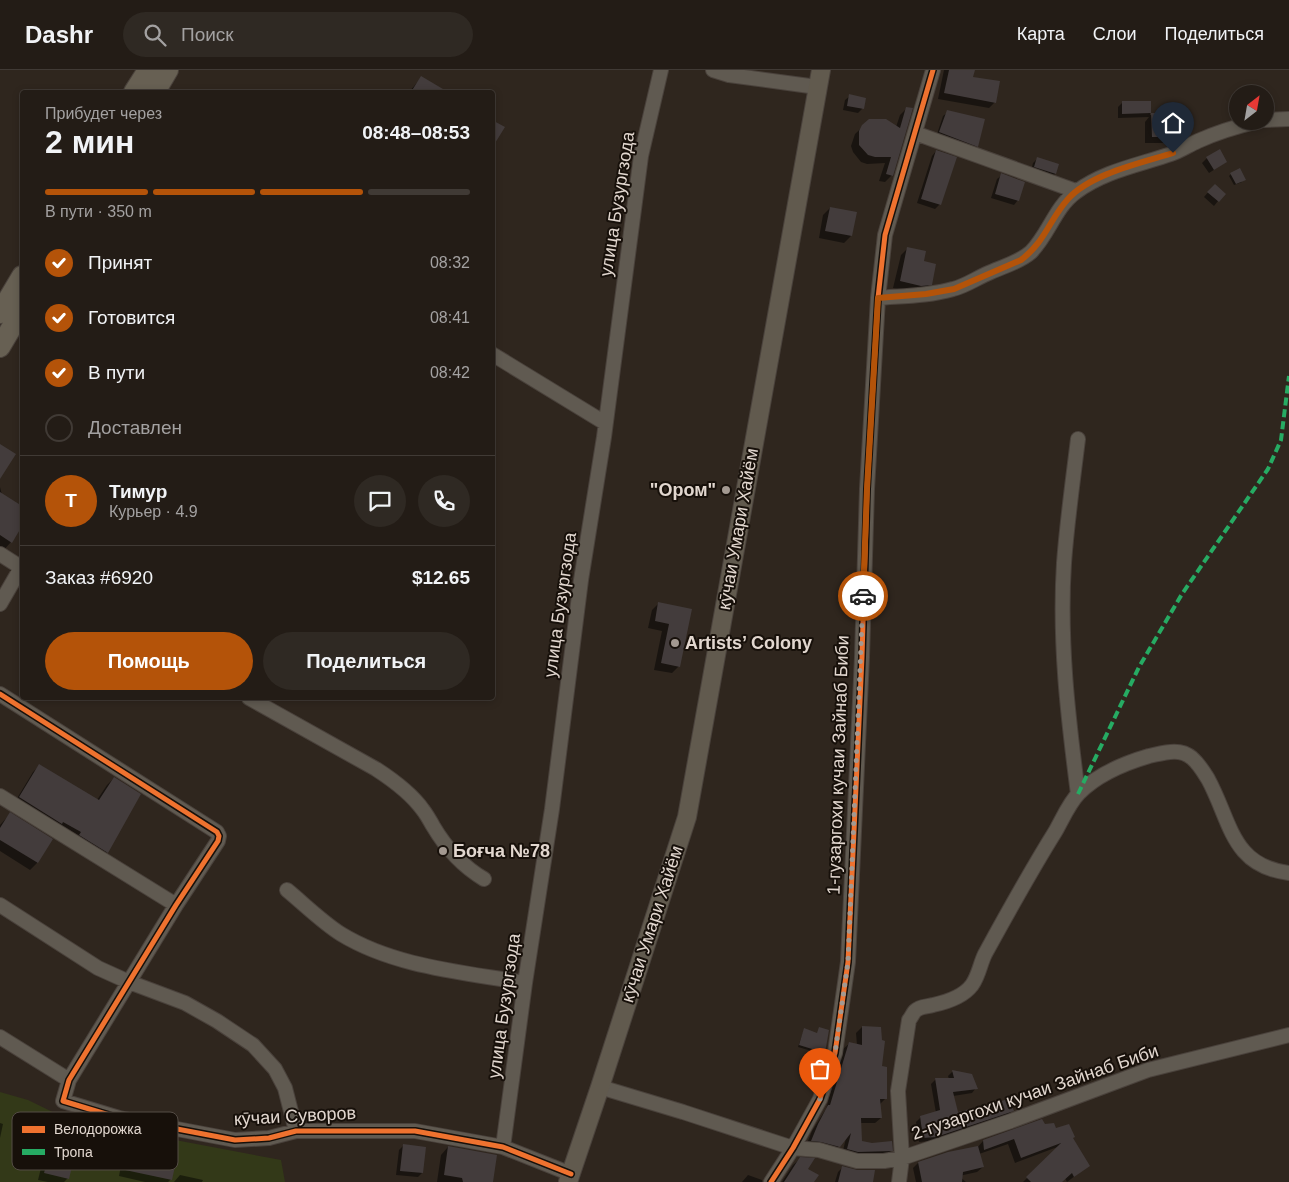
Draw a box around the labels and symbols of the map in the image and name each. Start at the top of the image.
north arrow [1229,85,1274,130]
pin [1152,102,1194,153]
street label: улица Бузургзода [596,129,638,278]
street label: кӯчаи Умари Хайём [714,447,762,611]
place label: "Oром" [650,480,716,500]
marker: "Oром" [720,484,732,496]
street label: улица Бузургзода [540,530,580,679]
courier [838,571,888,621]
place label: Artists’ Colony [685,633,812,653]
street label: 1-гузаргохи кучаи Зайнаб Биби [823,635,853,895]
marker: Artists’ Colony [669,637,681,649]
place label: Боғча №78 [453,841,550,861]
street label: кӯчаи Умари Хайём [617,843,687,1005]
marker: Боғча №78 [437,845,449,857]
street label: улица Бузургзода [484,931,524,1080]
street label: 2-гузаргохи кучаи Зайнаб Биби [909,1040,1161,1144]
pin [799,1048,841,1099]
street label: кӯчаи Суворов [233,1103,357,1129]
legend [12,1112,178,1170]
text: Велодорожка [54,1121,142,1137]
text: Тропа [54,1144,93,1160]

